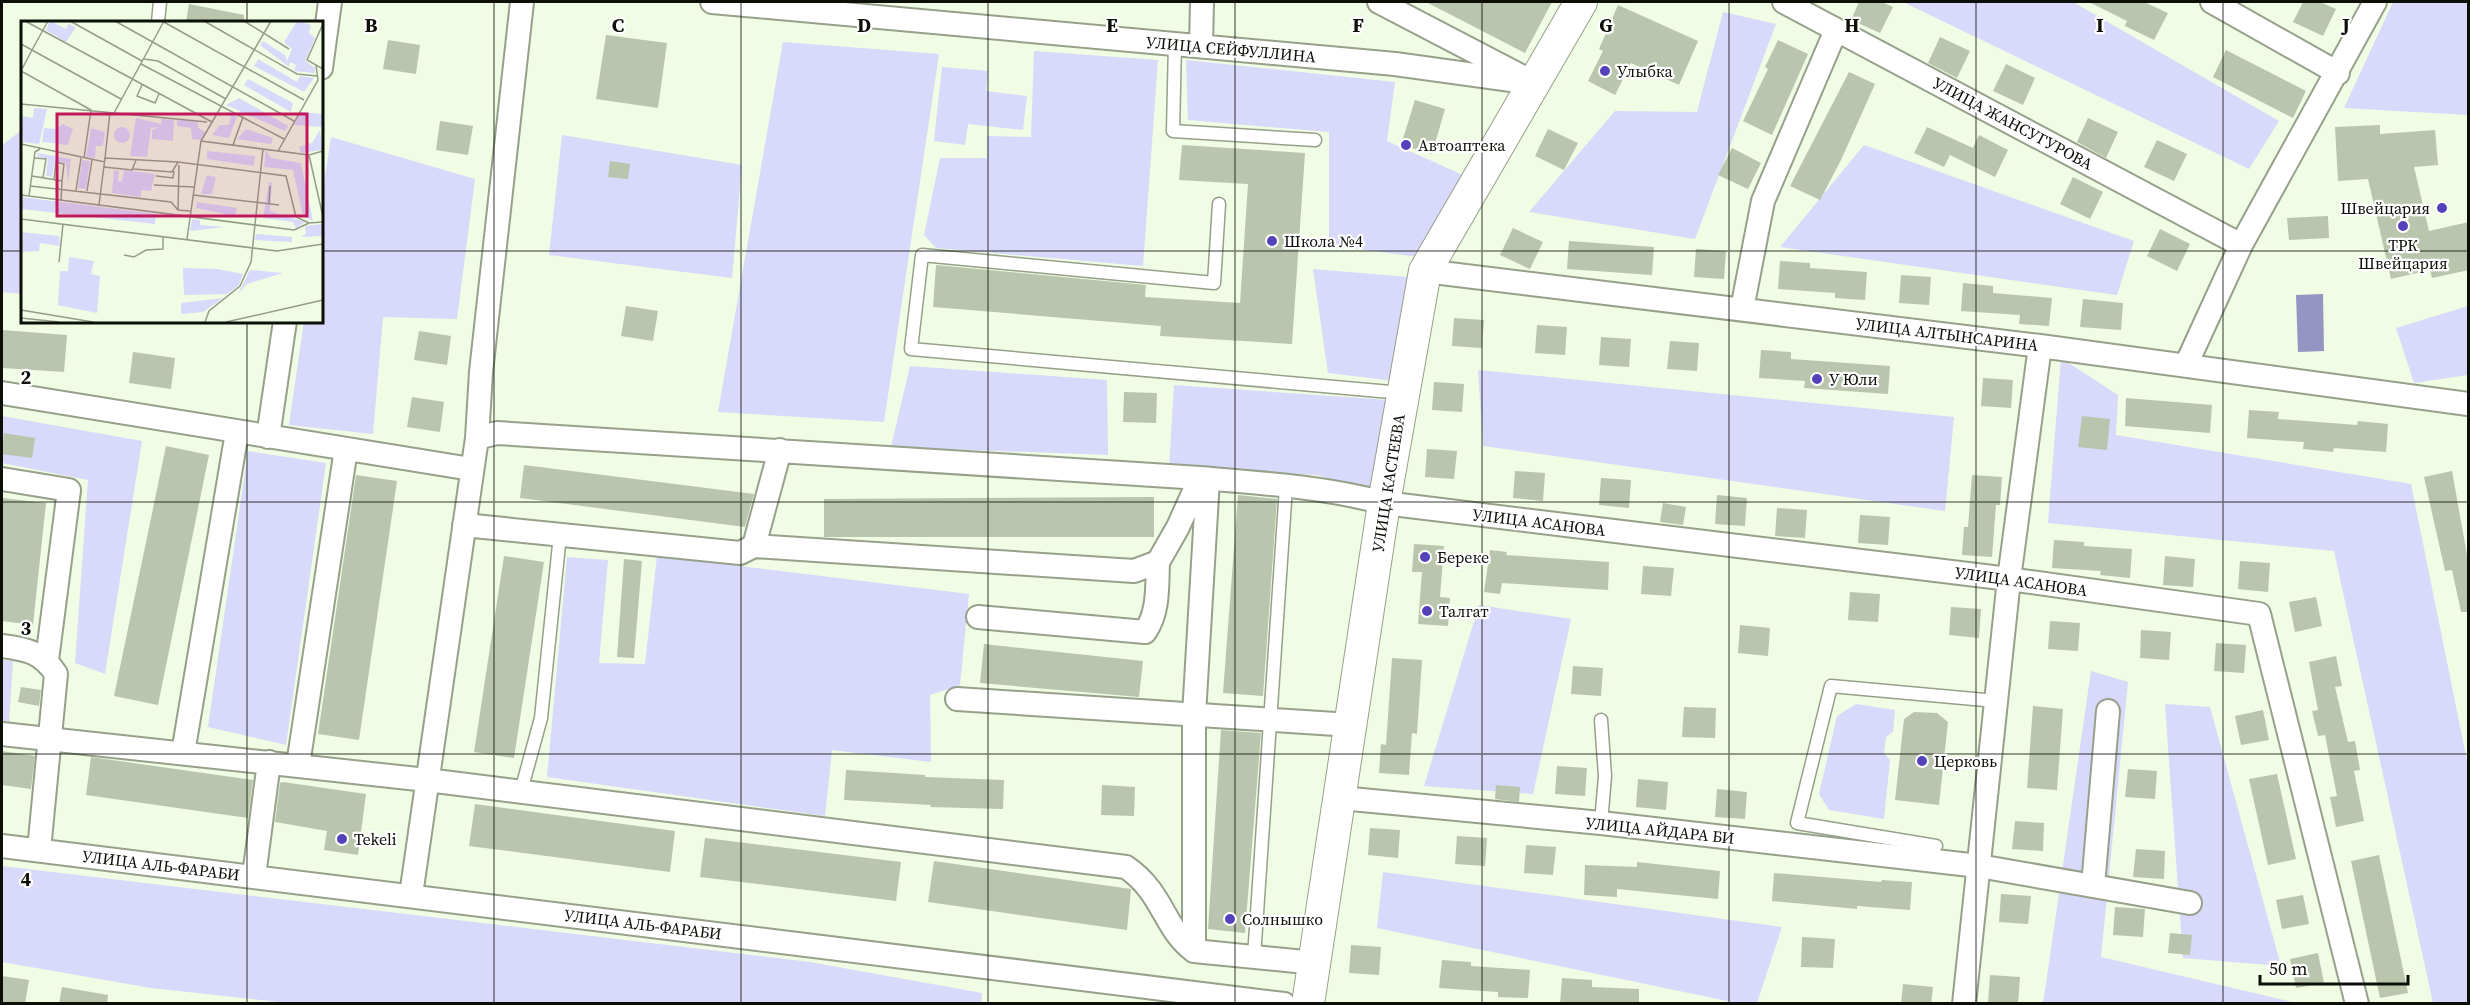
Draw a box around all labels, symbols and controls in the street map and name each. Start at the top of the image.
text: B [364,11,378,39]
text: C [612,11,624,39]
text: D [857,11,871,39]
text: E [1106,11,1118,39]
text: F [1352,11,1364,39]
text: G [1599,11,1613,39]
text: H [1844,11,1860,39]
text: I [2096,11,2104,39]
text: J [2340,11,2350,39]
inset map [21,21,322,322]
street label: УЛИЦА СЕЙФУЛЛИНА [1145,31,1317,67]
place label: Улыбка [1617,60,1673,82]
marker: Улыбка [1598,64,1612,78]
street label: УЛИЦА ЖАНСУГУРОВА [1929,71,2097,175]
place label: Автоаптека [1418,134,1506,156]
marker: Автоаптека [1399,138,1413,152]
place label: Швейцария [2341,197,2430,219]
marker: Швейцария [2435,201,2449,215]
marker: ТРК Швейцария [2396,219,2410,233]
place label: Школа №4 [1284,230,1363,252]
marker: Школа №4 [1265,234,1279,248]
place label: ТРК Швейцария [2358,234,2448,274]
street label: УЛИЦА АЛТЫНСАРИНА [1854,312,2040,356]
text: 2 [21,363,32,391]
place label: У Юли [1829,368,1878,390]
marker: У Юли [1810,372,1824,386]
street label: УЛИЦА КАСТЕЕВА [1366,412,1410,554]
street label: УЛИЦА АСАНОВА [1471,503,1607,541]
place label: Береке [1437,546,1489,568]
marker: Береке [1418,550,1432,564]
street label: УЛИЦА АСАНОВА [1953,561,2089,601]
place label: Талгат [1439,600,1489,622]
marker: Талгат [1420,604,1434,618]
text: 3 [21,614,32,642]
place label: Церковь [1934,750,1997,772]
marker: Церковь [1915,754,1929,768]
street label: УЛИЦА АЙДАРА БИ [1584,811,1736,849]
place label: Tekeli [354,828,397,850]
marker: Tekeli [335,832,349,846]
street label: УЛИЦА АЛЬ-ФАРАБИ [81,844,241,886]
text: 4 [21,865,32,893]
street label: УЛИЦА АЛЬ-ФАРАБИ [563,903,723,945]
place label: Солнышко [1242,908,1323,930]
marker: Солнышко [1223,912,1237,926]
scale bar [2260,948,2408,986]
text: 50 m [2269,956,2307,981]

